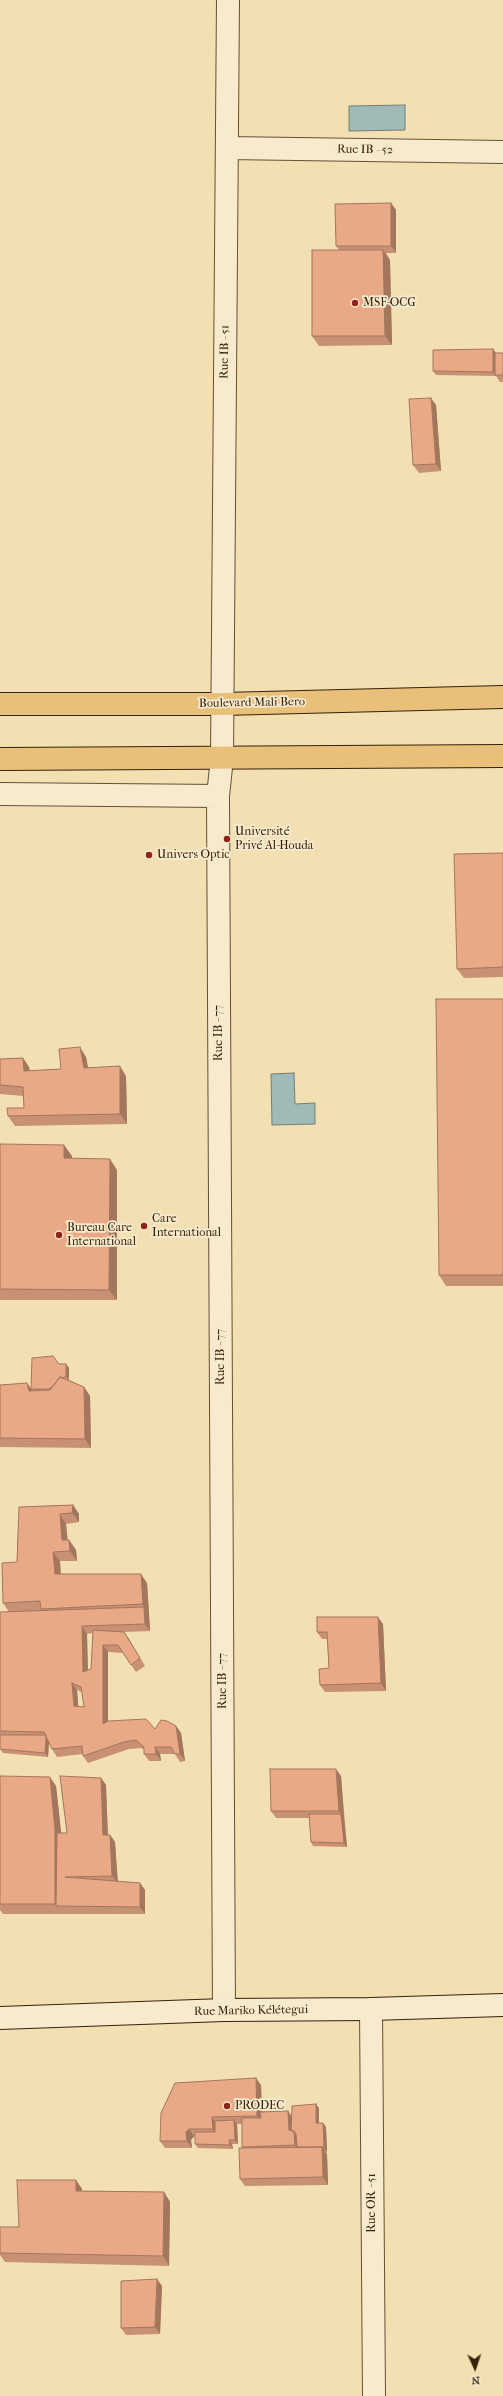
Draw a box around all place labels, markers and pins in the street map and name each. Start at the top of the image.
place label: MSF-OCG [363,296,416,310]
marker: MSF-OCG [350,298,360,308]
place label: Université Privé Al-Houda [235,825,313,853]
marker: Université Privé Al-Houda [222,834,232,844]
place label: Univers Optic [157,848,230,862]
marker: Univers Optic [144,850,154,860]
place label: Care International [152,1212,221,1240]
place label: Bureau Care International [67,1221,136,1249]
marker: Care International [139,1221,149,1231]
marker: Bureau Care International [54,1230,64,1240]
place label: PRODEC [235,2099,284,2113]
marker: PRODEC [222,2101,232,2111]

